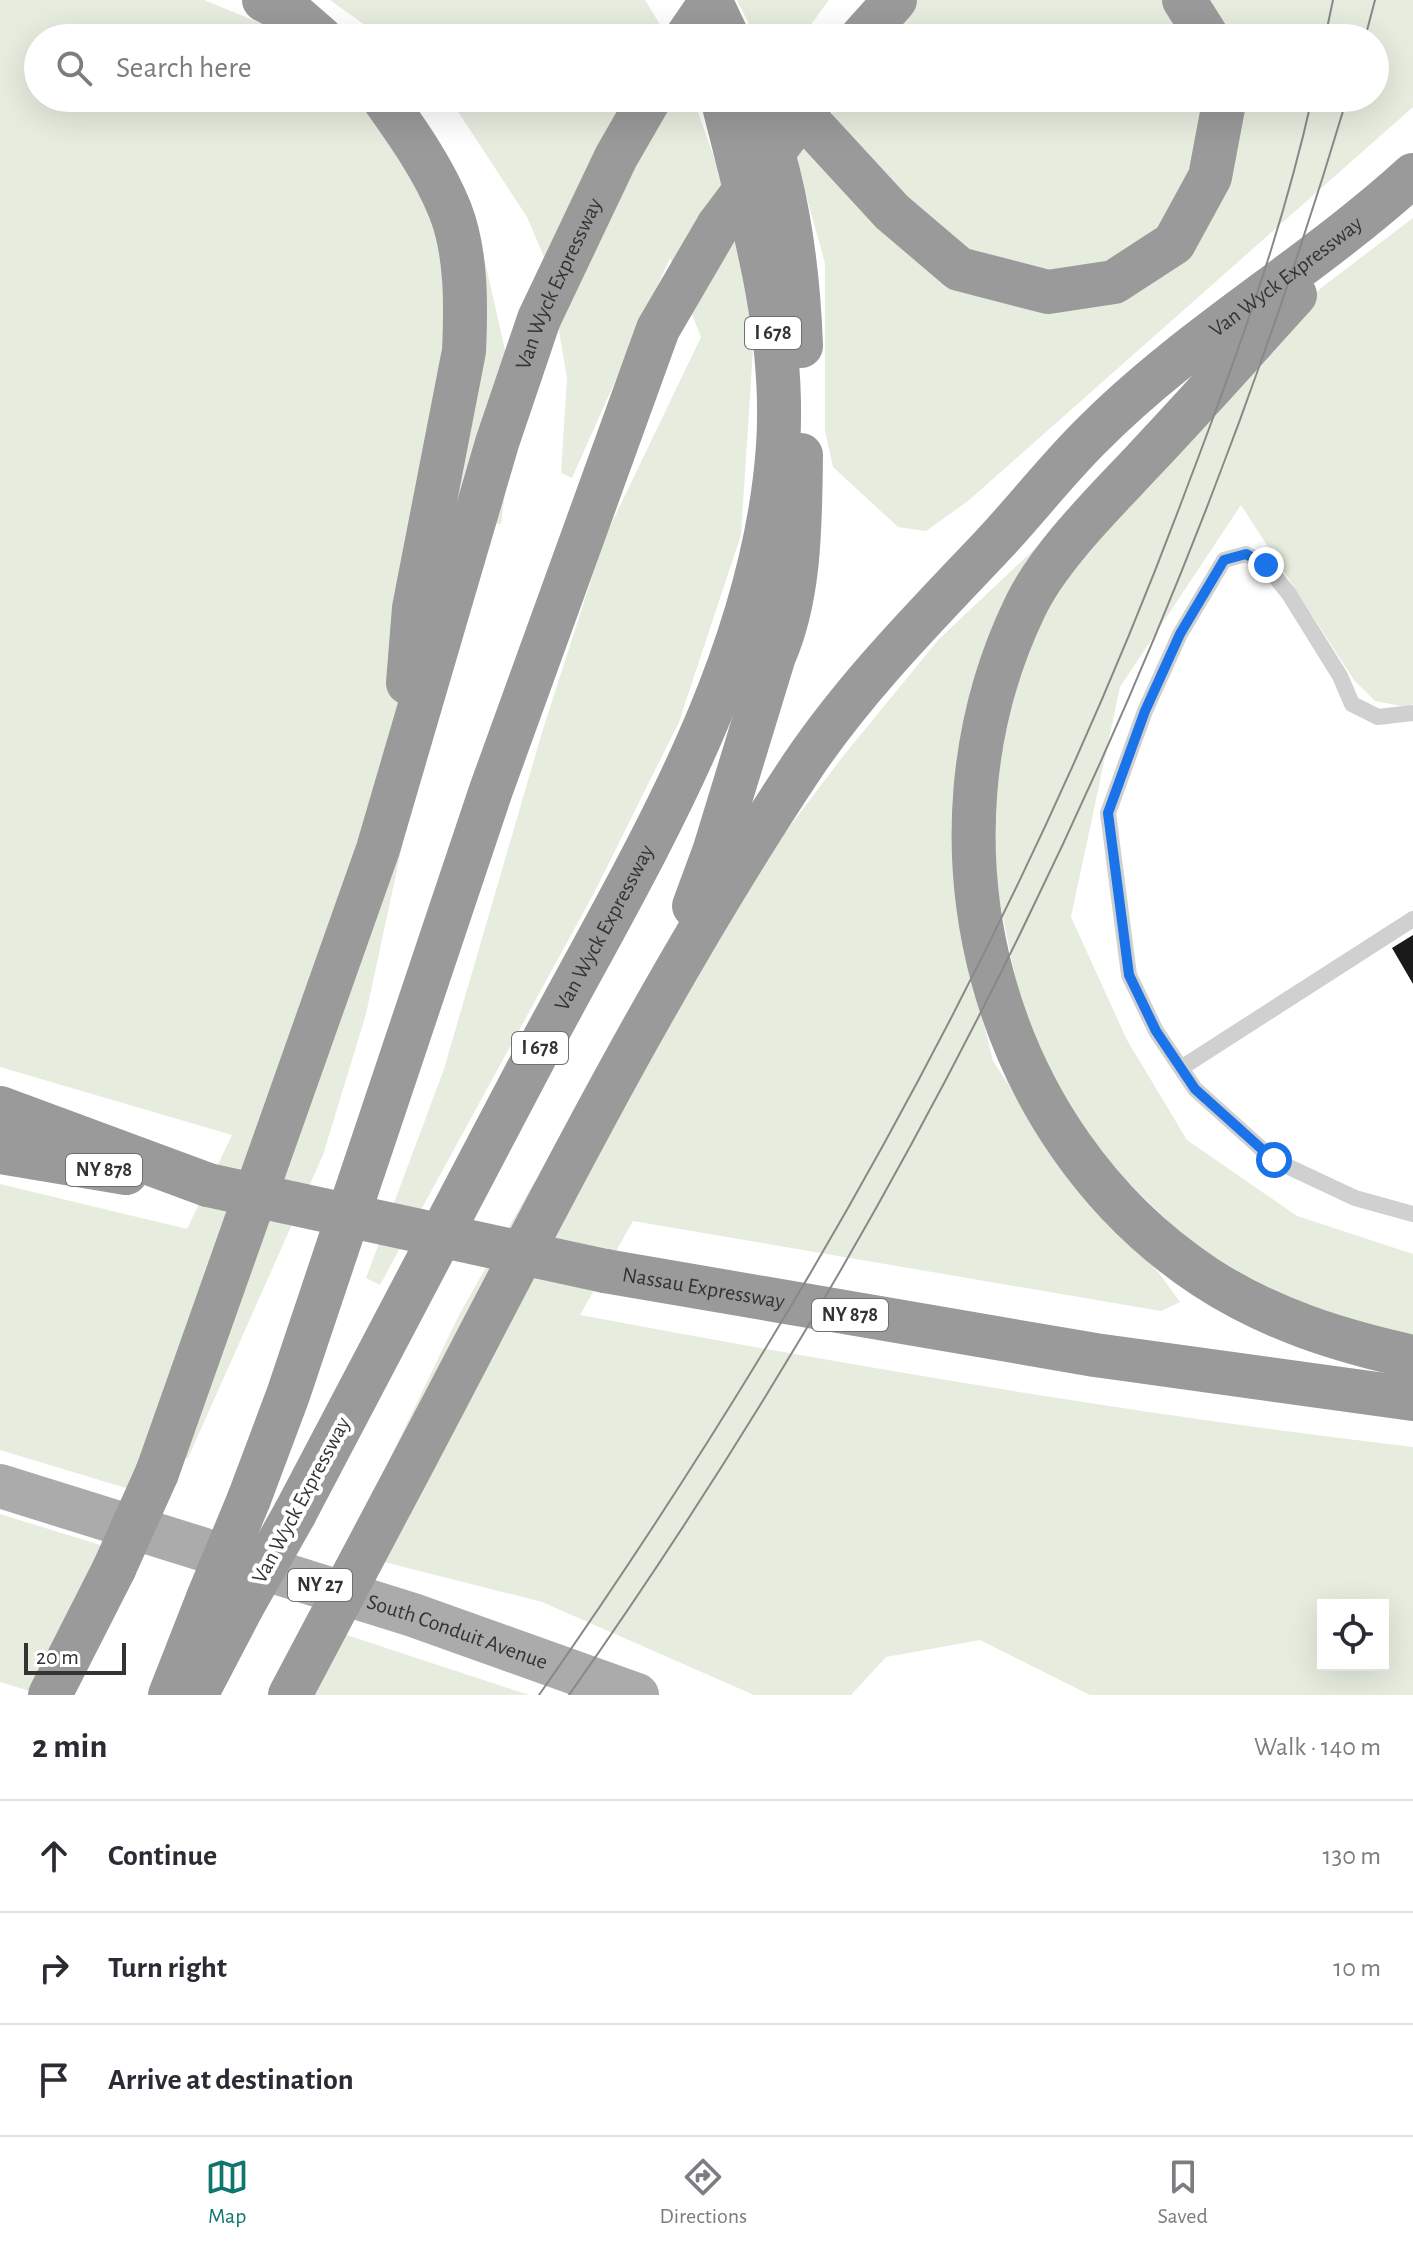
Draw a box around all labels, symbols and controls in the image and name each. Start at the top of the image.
search box [24,24,1389,112]
icon: search [52,46,96,90]
text: Search here [116,53,252,83]
street label: Van Wyck Expressway [512,194,606,372]
street label: Van Wyck Expressway [1205,212,1367,341]
road number: I 678 [745,317,801,349]
route end [1248,547,1284,583]
street label: Van Wyck Expressway [551,841,658,1014]
road number: I 678 [512,1032,568,1064]
route start [1256,1142,1292,1178]
road number: NY 878 [66,1154,142,1186]
street label: Nassau Expressway [621,1263,787,1313]
road number: NY 878 [812,1299,888,1331]
street label: Van Wyck Expressway [248,1413,354,1587]
road number: NY 27 [288,1569,352,1601]
street label: South Conduit Avenue [364,1590,551,1673]
map controls [1317,1599,1389,1671]
button: locate [1317,1599,1389,1671]
scale bar [24,1639,126,1675]
text: 20 m [36,1646,79,1668]
text: 2 min [32,1730,107,1764]
text: Walk · 140 m [1254,1734,1381,1760]
icon: ahead [32,1834,76,1878]
text: Continue [108,1841,217,1871]
text: 130 m [1323,1843,1381,1869]
icon: right [32,1946,76,1990]
text: Turn right [108,1953,227,1983]
text: 10 m [1333,1955,1381,1981]
icon: arrive [32,2058,76,2102]
text: Arrive at destination [108,2065,354,2095]
tab: Map [205,2155,249,2229]
tab: Directions [659,2155,747,2229]
tab: Saved [1157,2155,1208,2229]

